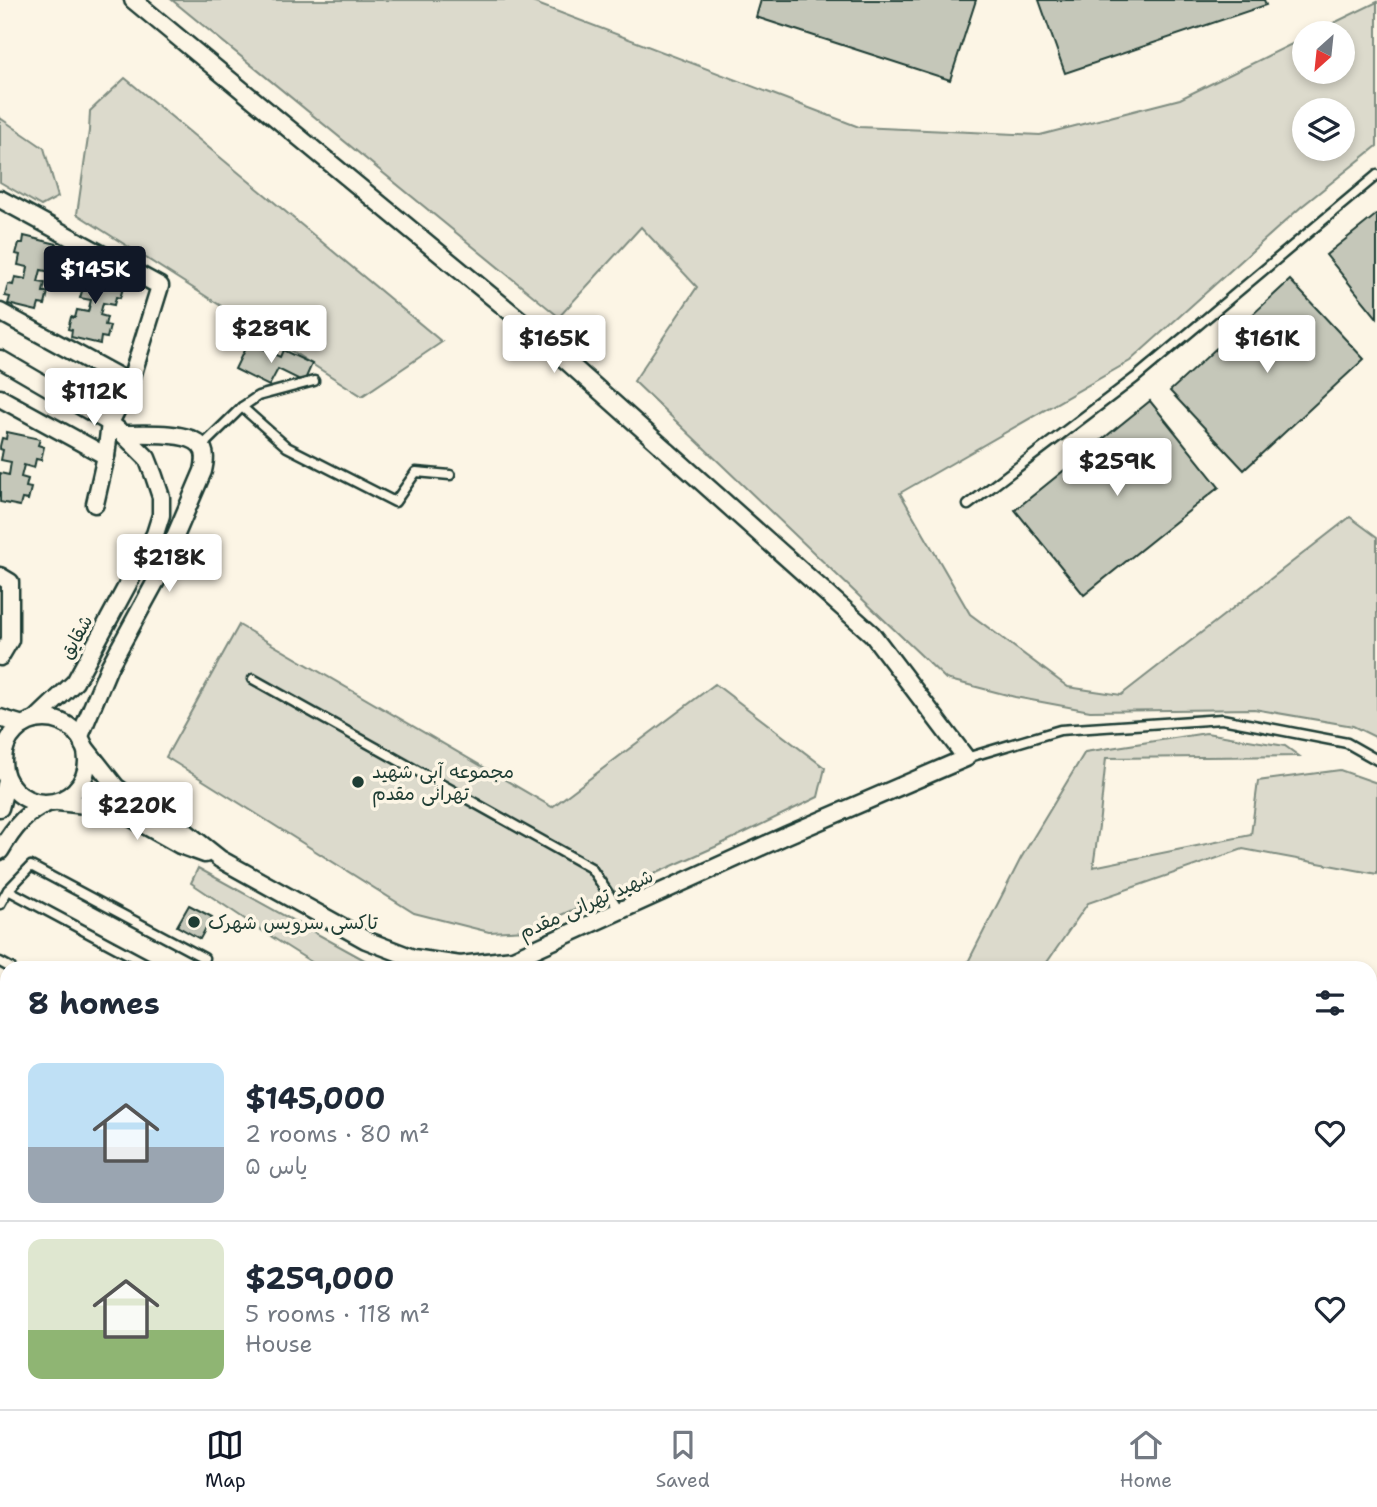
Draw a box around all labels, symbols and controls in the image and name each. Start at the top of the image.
north arrow [1292,21,1354,84]
map controls [1292,21,1355,161]
button: layers [1292,98,1355,161]
pin: $145K [46,246,144,306]
text: $145K [60,254,130,284]
pin: $289K [222,306,320,365]
text: $289K [232,313,310,343]
pin: $165K [505,316,603,375]
pin: $161K [1218,316,1316,375]
text: $165K [519,323,589,353]
text: $161K [1234,323,1300,353]
pin: $112K [45,368,143,428]
text: $112K [61,376,127,406]
pin: $259K [1068,438,1166,498]
text: $259K [1079,446,1155,476]
pin: $218K [120,534,218,594]
text: $218K [133,542,205,572]
street label: شقایق [54,610,98,664]
place label: مجموعه آبی شهید تهرانی مقدم [372,759,514,808]
marker: مجموعه آبی شهید تهرانی مقدم [350,774,366,790]
pin: $220K [88,782,186,842]
text: $220K [98,790,176,820]
street label: شهید تهرانی مقدم [515,863,658,947]
place label: تاکسی سرویس شهرک [208,910,378,935]
marker: تاکسی سرویس شهرک [186,914,202,930]
text: 8 homes [28,983,160,1024]
icon: filters [1311,984,1349,1022]
text: $145,000 [245,1078,386,1119]
icon: home [84,1091,168,1175]
icon: heart [1311,1114,1349,1152]
text: 2 rooms · 80 m² [245,1119,430,1149]
text: یاس ۵ [245,1151,308,1181]
text: $259,000 [245,1258,395,1299]
icon: home [84,1267,168,1351]
icon: heart [1311,1290,1349,1328]
text: 5 rooms · 118 m² [245,1299,430,1329]
text: House [245,1329,313,1359]
tab: Map [205,1426,246,1493]
tab: Saved [656,1426,710,1493]
tab: Home [1120,1426,1172,1493]

